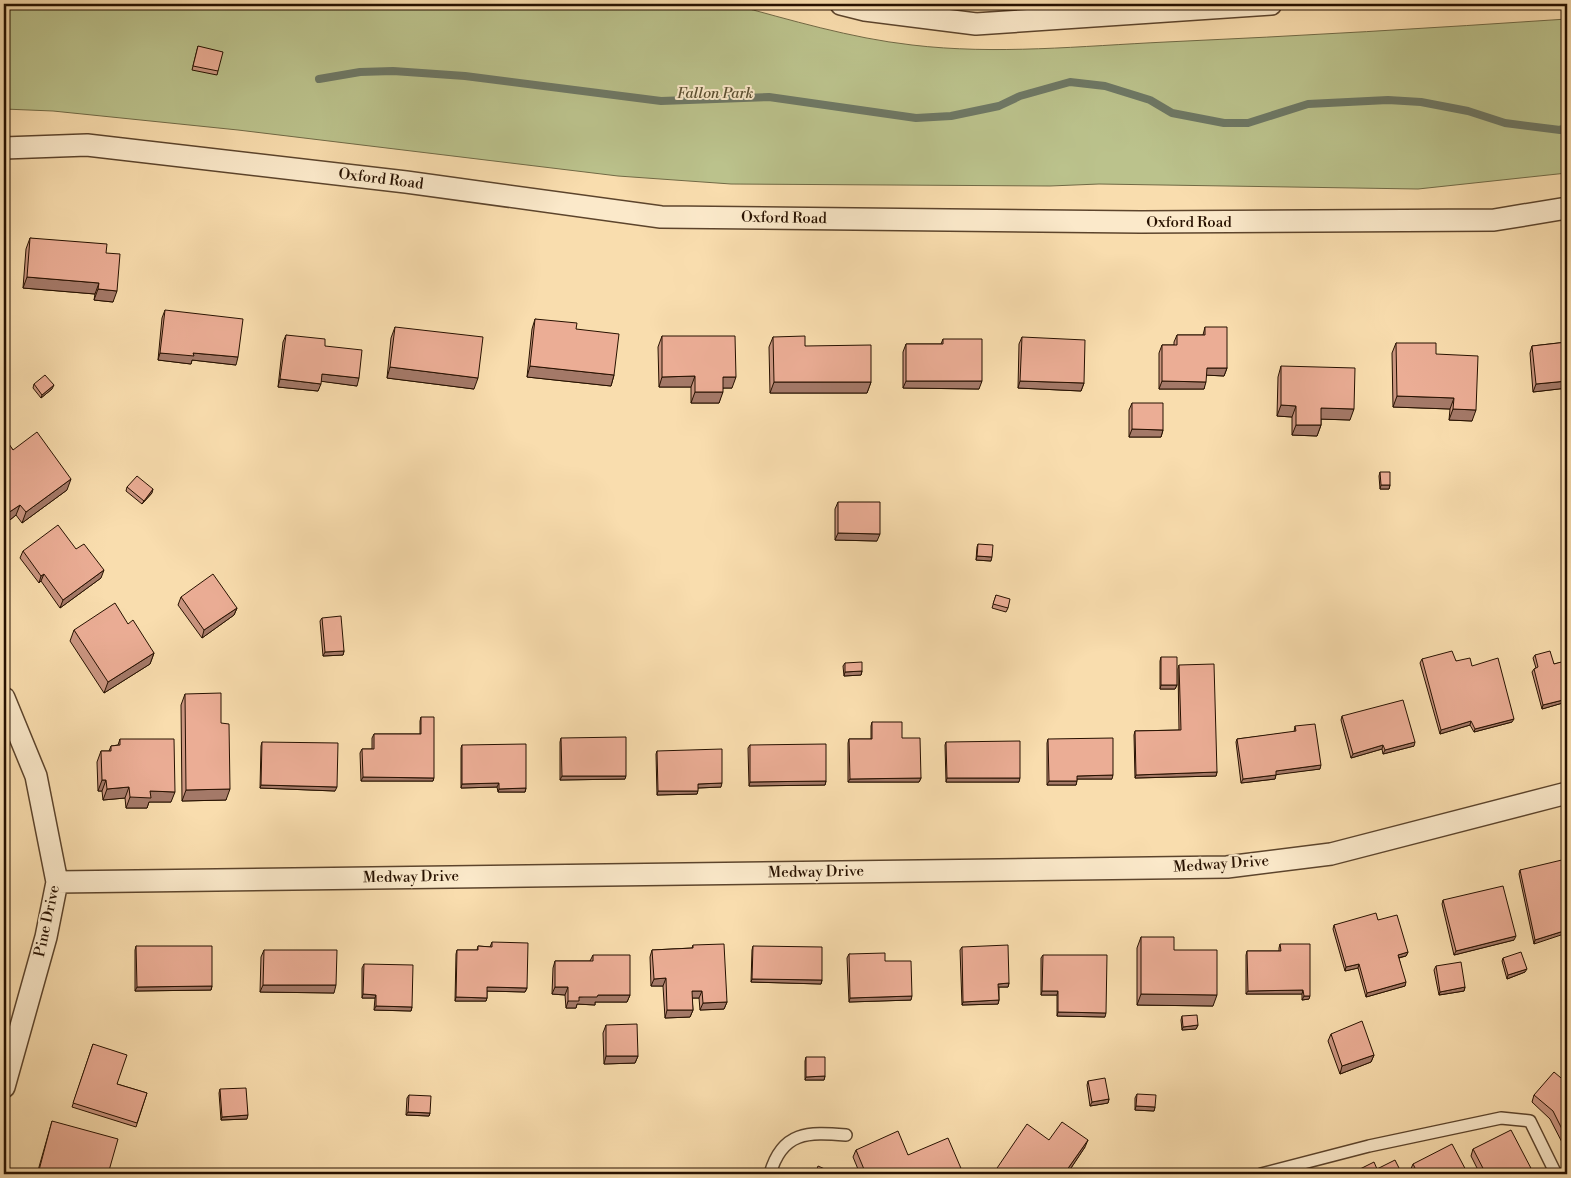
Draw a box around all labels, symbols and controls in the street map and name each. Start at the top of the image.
park label: Fallon Park [677,84,753,103]
street label: Oxford Road [337,164,425,194]
street label: Oxford Road [741,208,827,228]
street label: Oxford Road [1146,213,1232,232]
street label: Medway Drive [1172,851,1270,877]
street label: Medway Drive [768,862,864,882]
street label: Medway Drive [363,867,459,887]
street label: Pine Drive [30,883,64,959]

